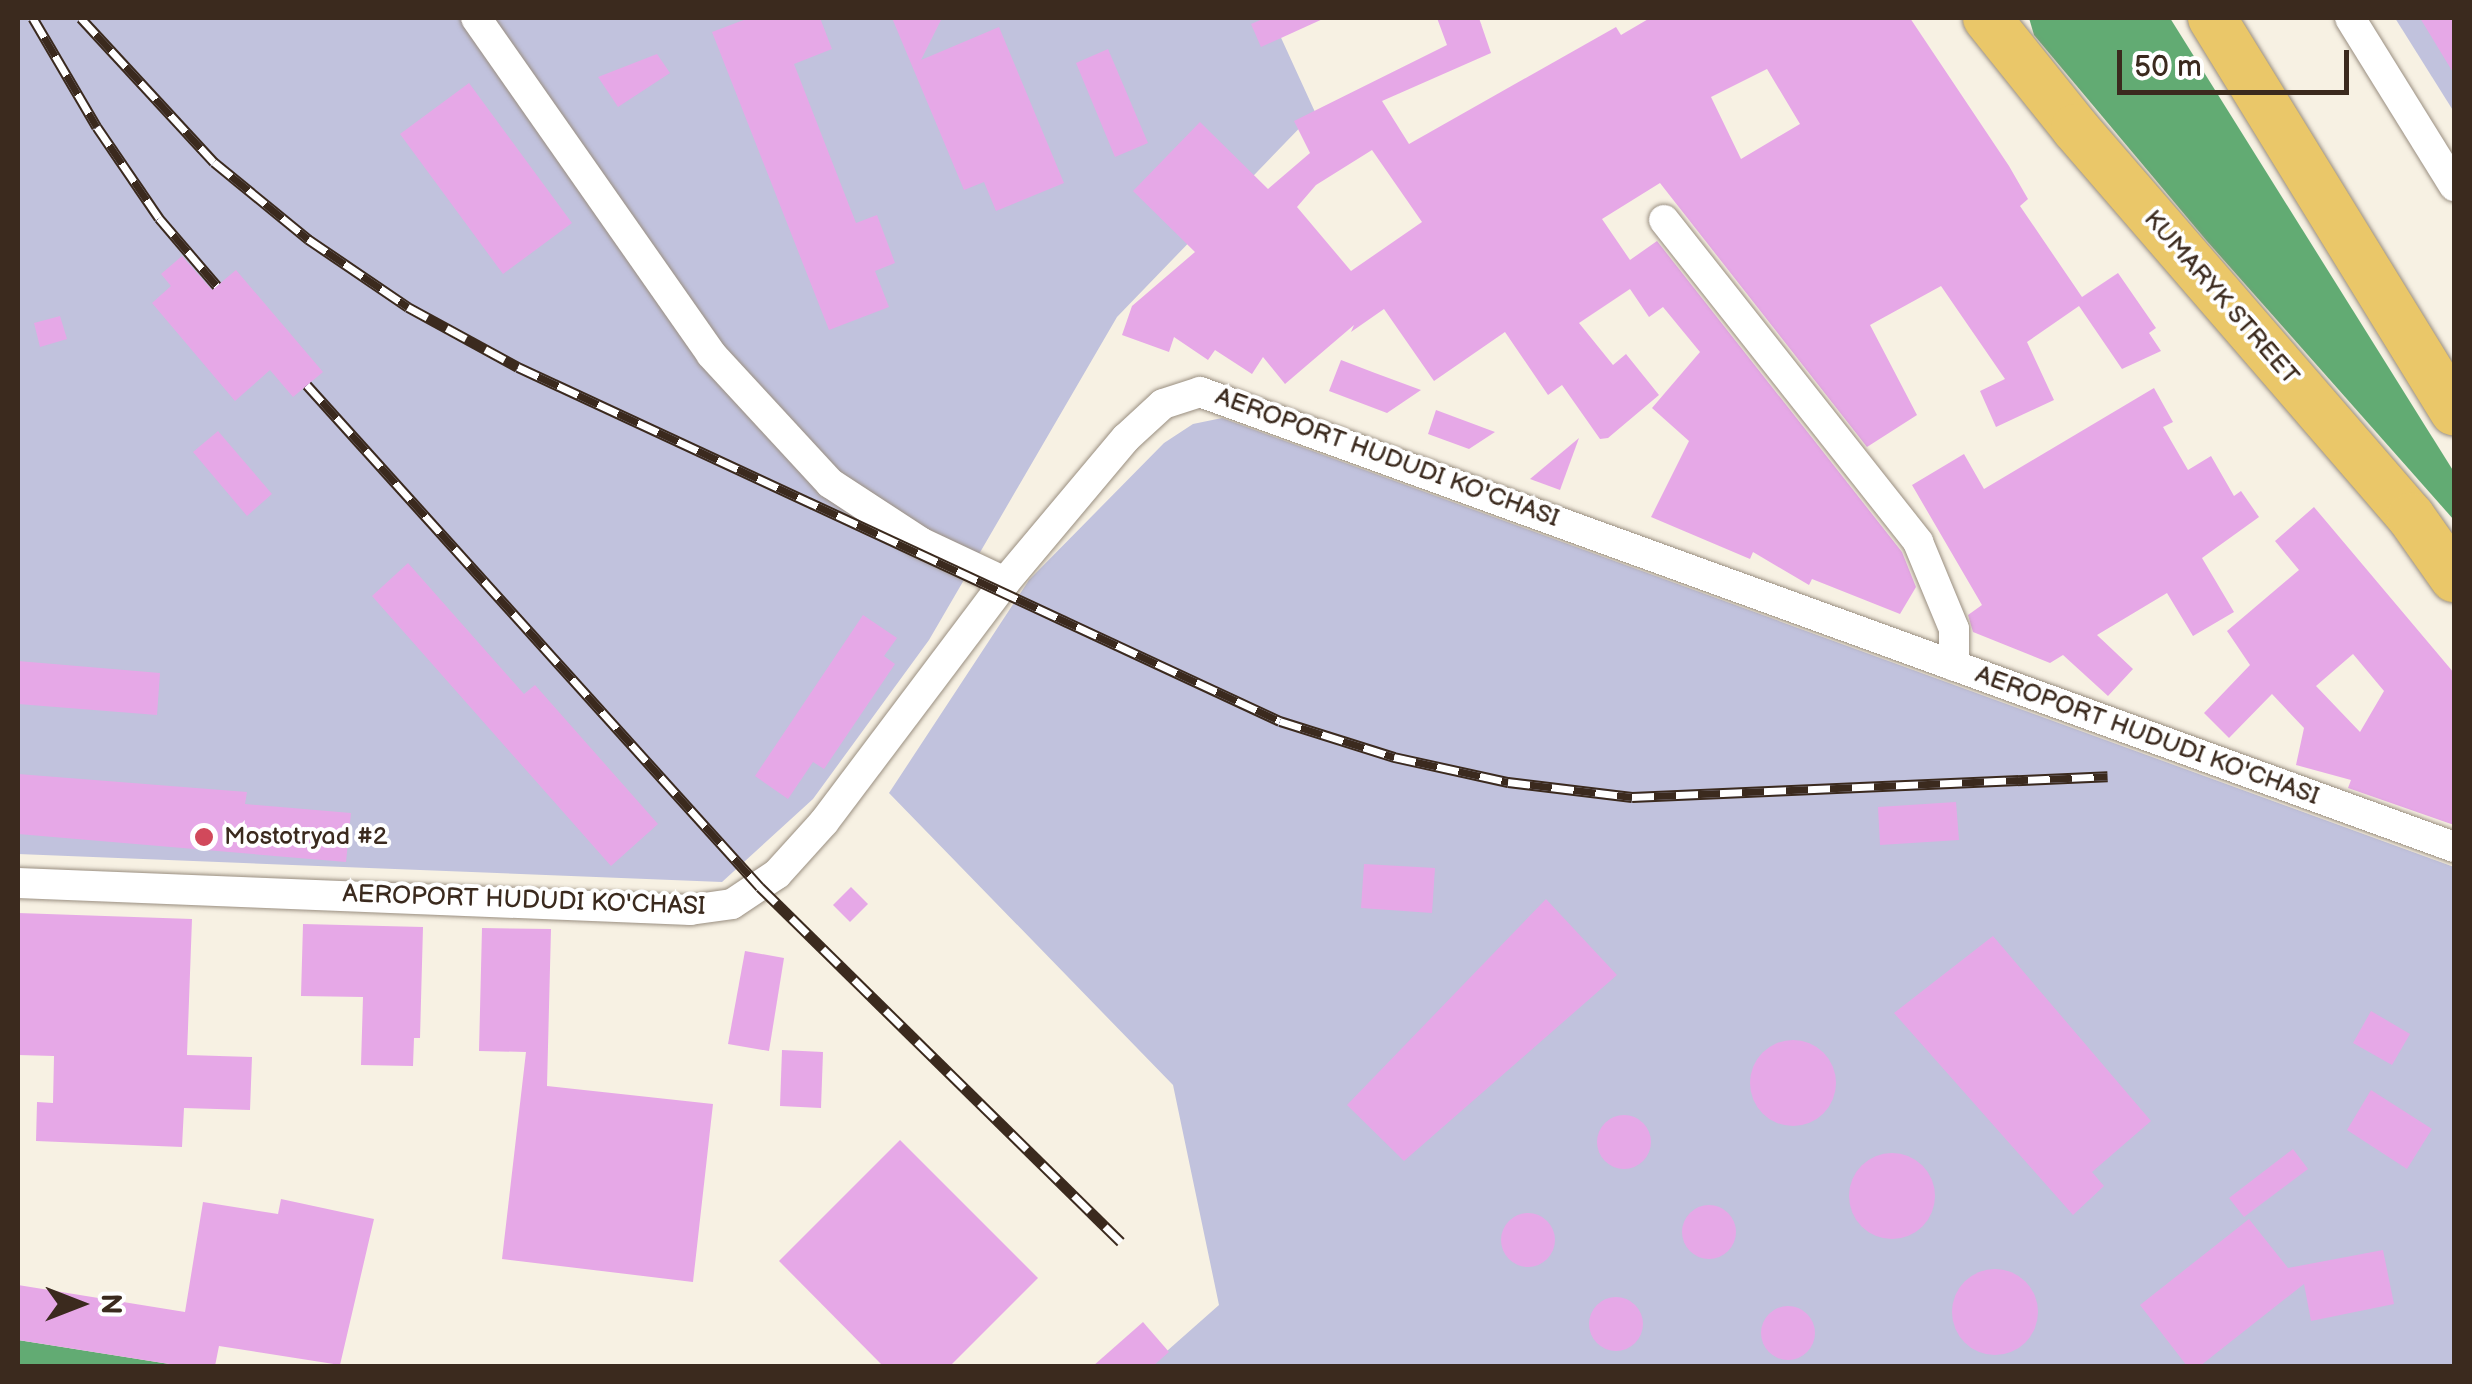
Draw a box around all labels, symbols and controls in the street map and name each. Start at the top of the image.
scale bar [2122,30,2354,92]
text: 50 m [2134,49,2202,85]
street label: KUMARYK STREET [2137,204,2305,392]
street label: AEROPORT HUDUDI KO'CHASI [1211,382,1563,534]
street label: AEROPORT HUDUDI KO'CHASI [1971,660,2323,812]
place label: Mostotryad #2 [224,822,388,852]
marker: Mostotryad #2 [193,826,215,848]
street label: AEROPORT HUDUDI KO'CHASI [342,880,706,922]
north arrow [30,1254,130,1354]
text: N [94,1293,127,1315]

